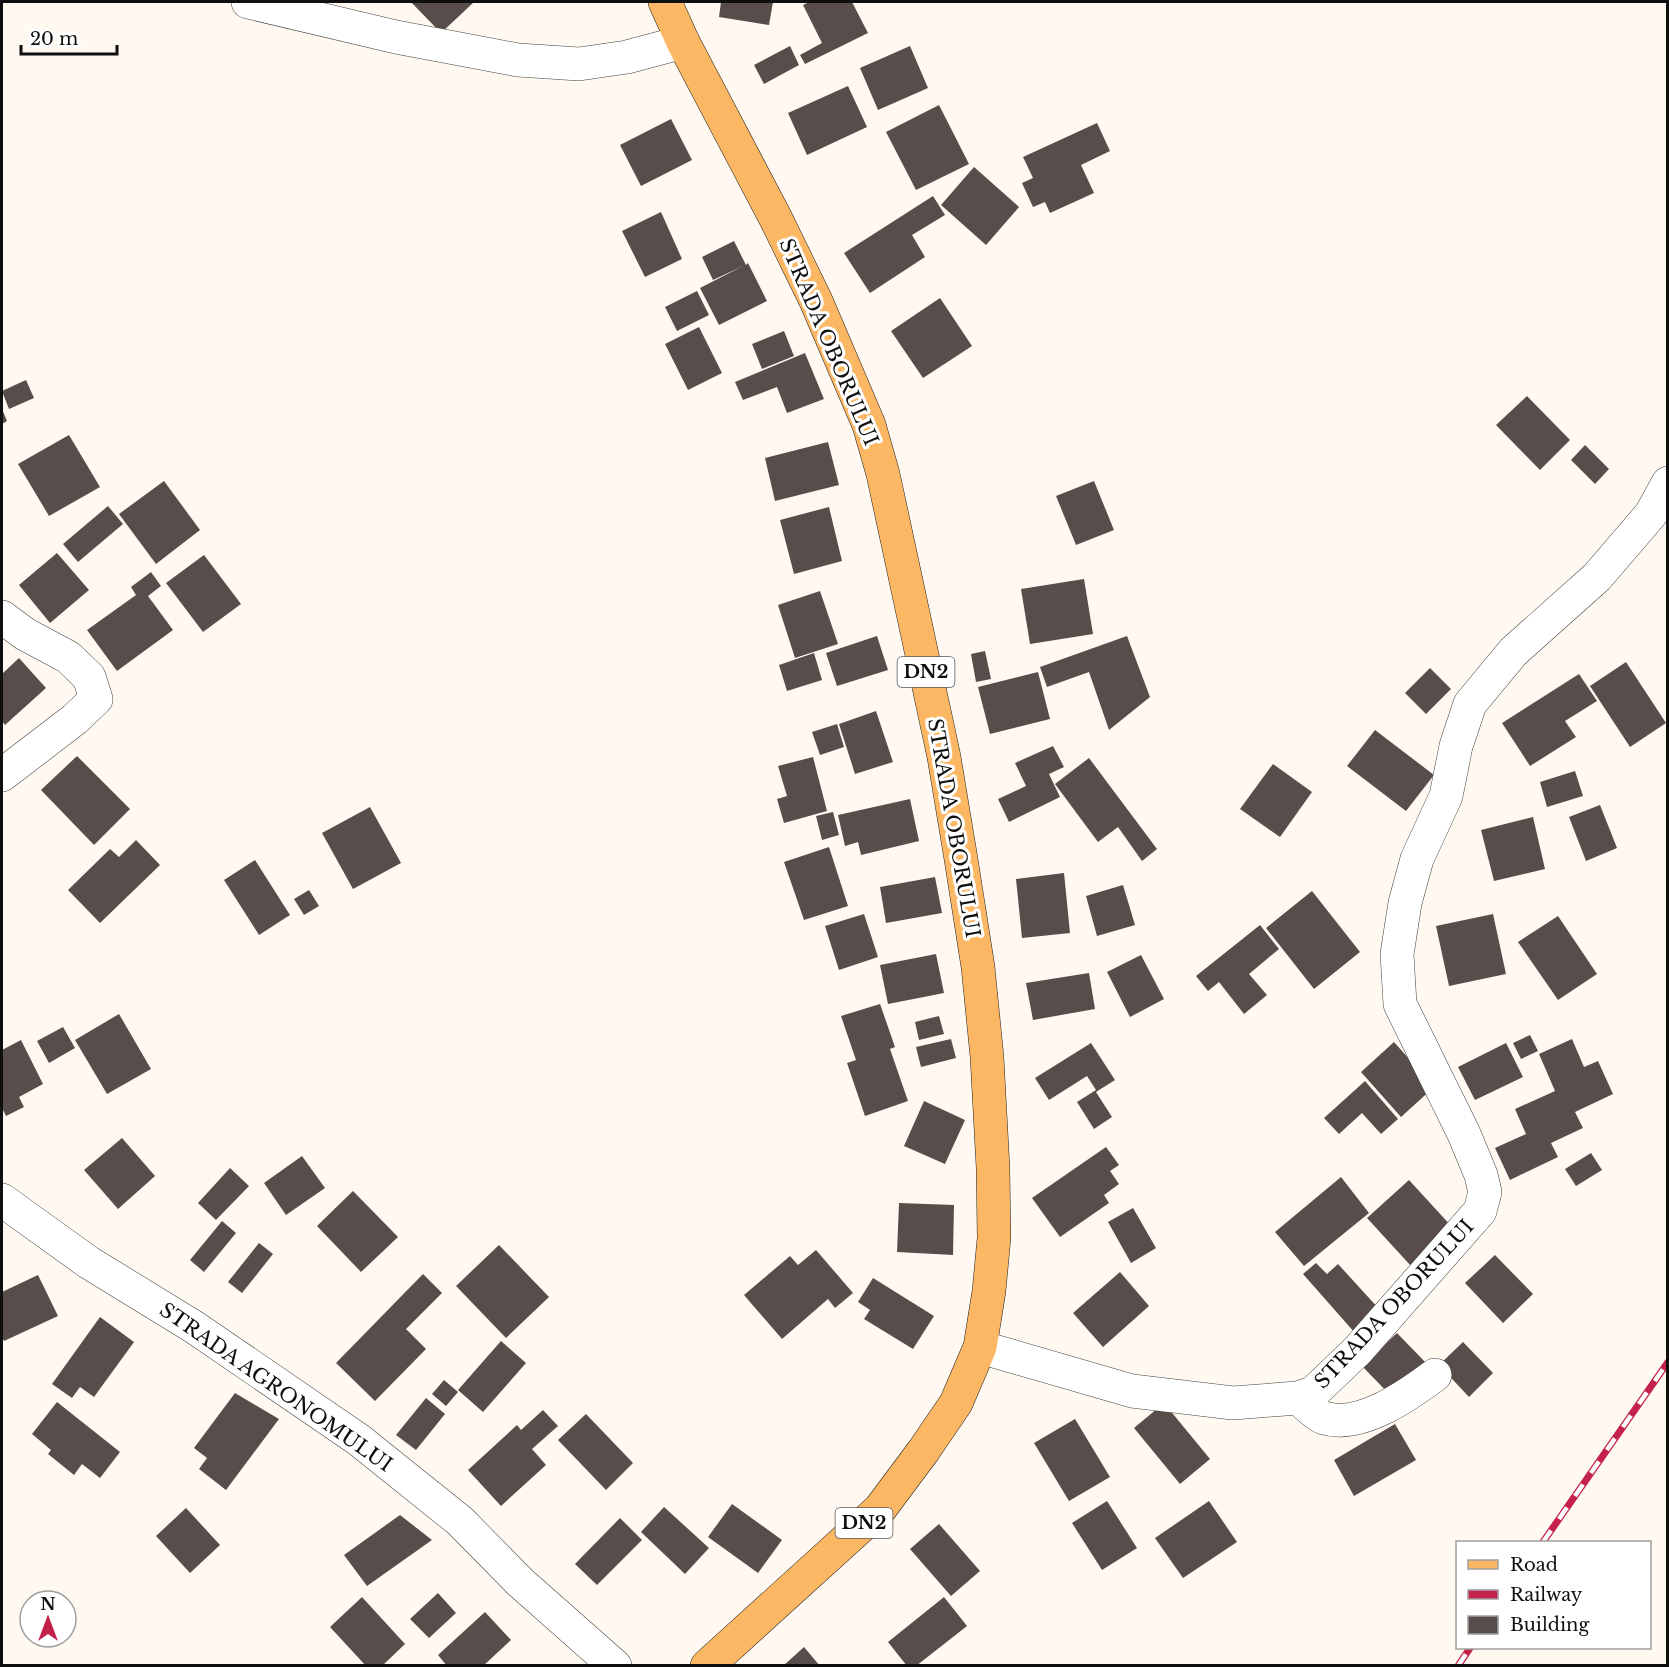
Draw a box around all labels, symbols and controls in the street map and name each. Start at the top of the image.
scale bar [21,18,117,56]
text: 20 m [30,28,78,50]
street label: STRADA OBORULUI [775,235,883,449]
road number: DN2 [898,657,954,687]
street label: STRADA OBORULUI [923,716,985,940]
street label: STRADA OBORULUI [1309,1214,1479,1394]
street label: STRADA AGRONOMULUI [155,1297,397,1477]
road number: DN2 [836,1508,892,1538]
legend [1456,1541,1651,1649]
text: Road [1510,1554,1558,1576]
text: Railway [1510,1584,1583,1606]
north arrow [18,1589,78,1649]
text: N [40,1594,56,1614]
text: Building [1510,1614,1589,1636]

